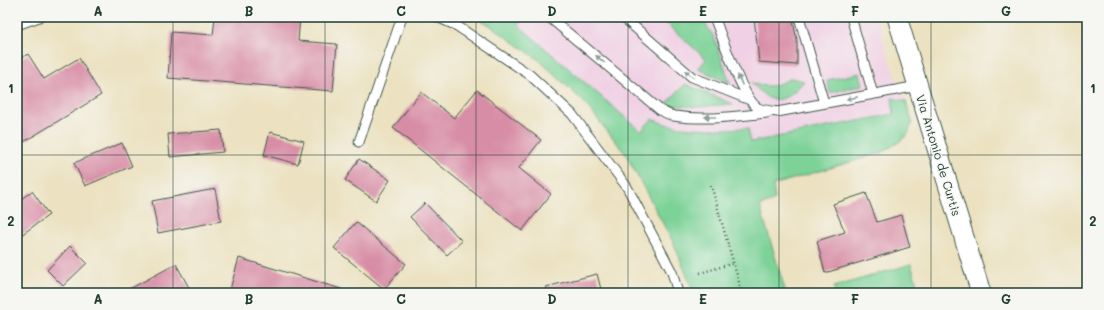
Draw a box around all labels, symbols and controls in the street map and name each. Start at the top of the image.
text: A [93,2,103,19]
text: B [245,2,254,19]
text: C [396,2,406,19]
text: D [547,2,557,19]
text: E [699,2,707,19]
text: F [851,2,859,19]
text: G [1001,2,1011,19]
one-way arrow [594,55,605,64]
one-way arrow [683,70,694,78]
one-way arrow [736,73,742,85]
text: 1 [8,79,14,96]
text: 1 [1090,79,1096,96]
street label: Via Antonio de Curtis [913,92,965,218]
one-way arrow [846,95,858,101]
one-way arrow [704,114,716,121]
text: 2 [7,212,15,229]
text: 2 [1089,212,1097,229]
text: A [93,290,103,307]
text: B [245,290,254,307]
text: C [396,290,406,307]
text: D [547,290,557,307]
text: E [699,290,707,307]
text: F [851,290,859,307]
text: G [1001,290,1011,307]

